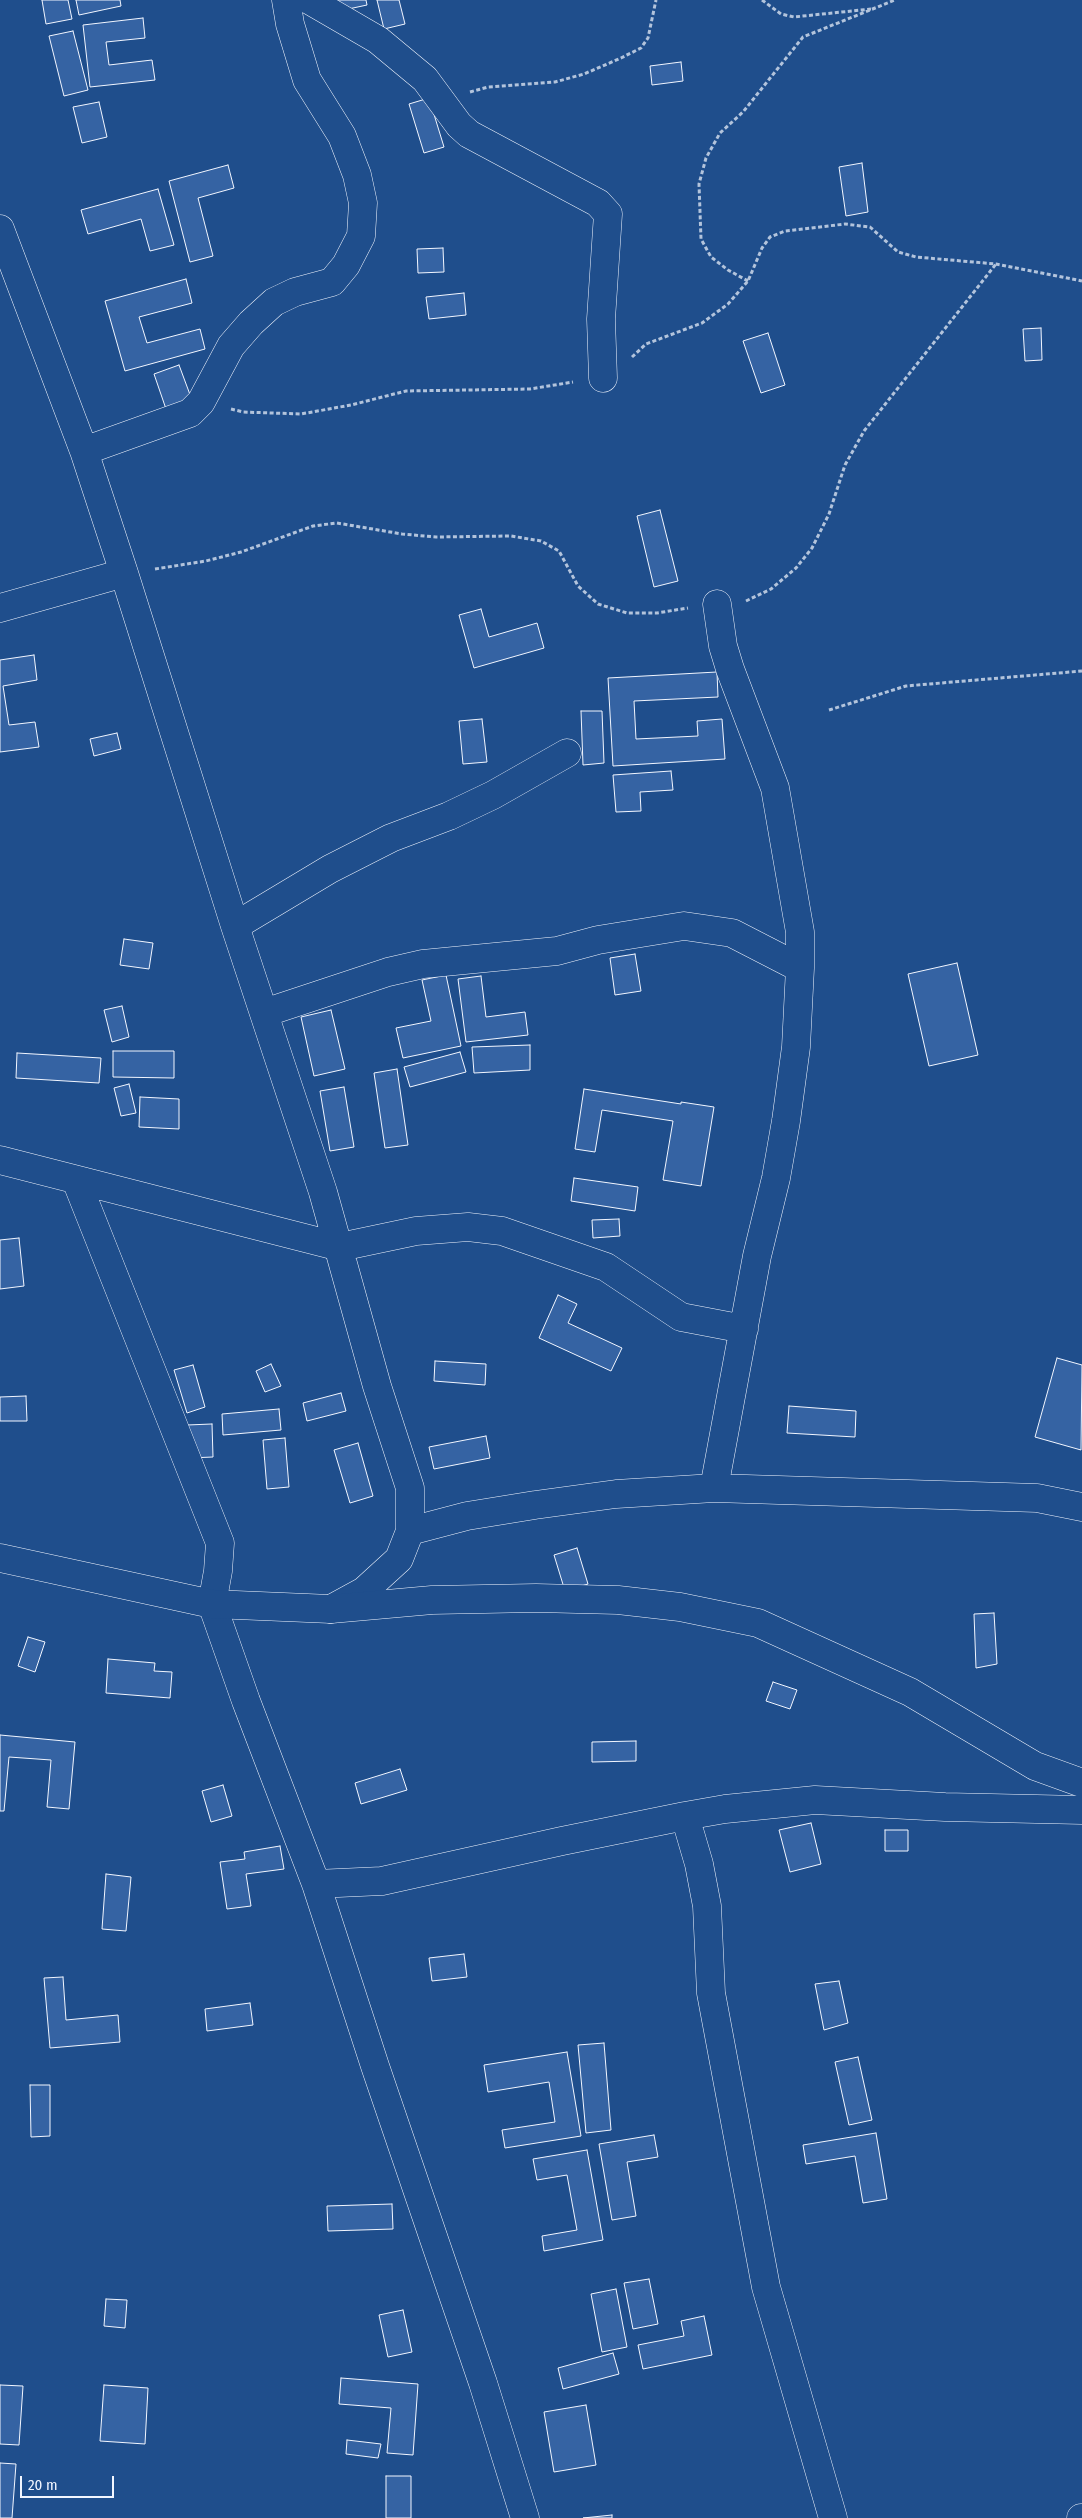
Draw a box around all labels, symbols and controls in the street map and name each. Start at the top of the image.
scale bar [22,2466,116,2498]
text: 20 m [28,2476,58,2494]

